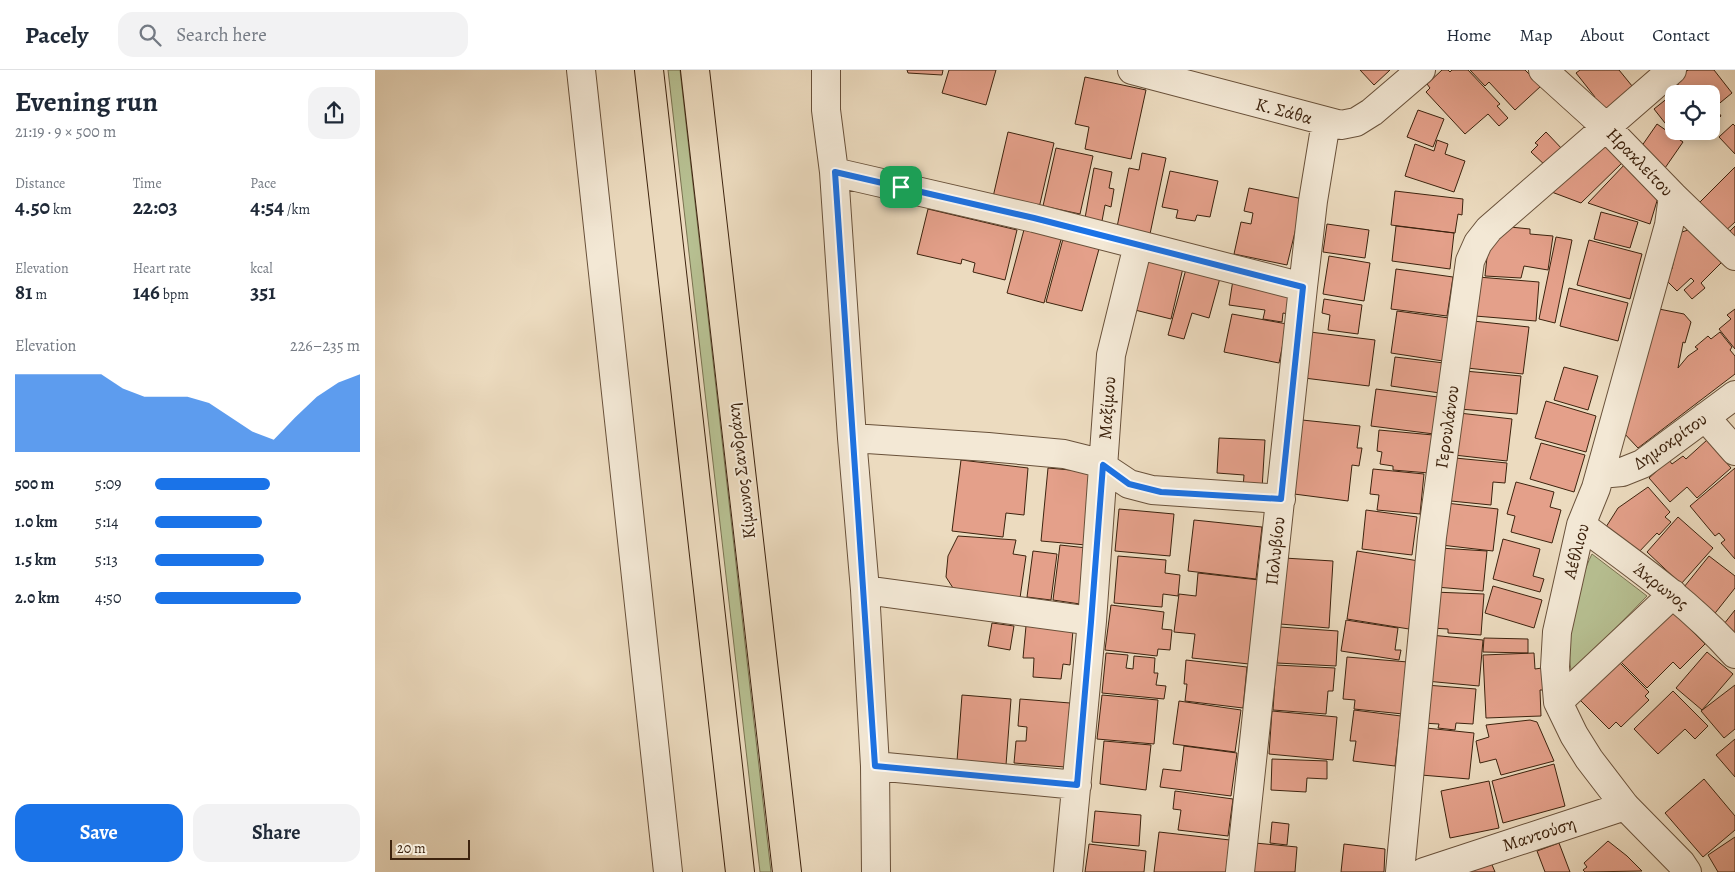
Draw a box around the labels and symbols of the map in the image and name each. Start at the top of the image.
street label: Κ. Σάθα [1253,92,1315,130]
street label: Ηρακλείτου [1601,122,1679,202]
pin [880,166,922,208]
street label: Μαξίμου [1093,376,1121,440]
street label: Γερουλάνου [1429,384,1465,470]
street label: Κίμωνος Σανδράκη [721,401,761,541]
street label: Δημοκρίτου [1628,407,1712,475]
street label: Πολυβίου [1259,516,1291,586]
street label: Αέθλιου [1557,521,1595,582]
street label: Άκρωνος [1628,557,1694,615]
street label: Μαντούση [1499,811,1579,857]
scale bar [390,837,470,860]

